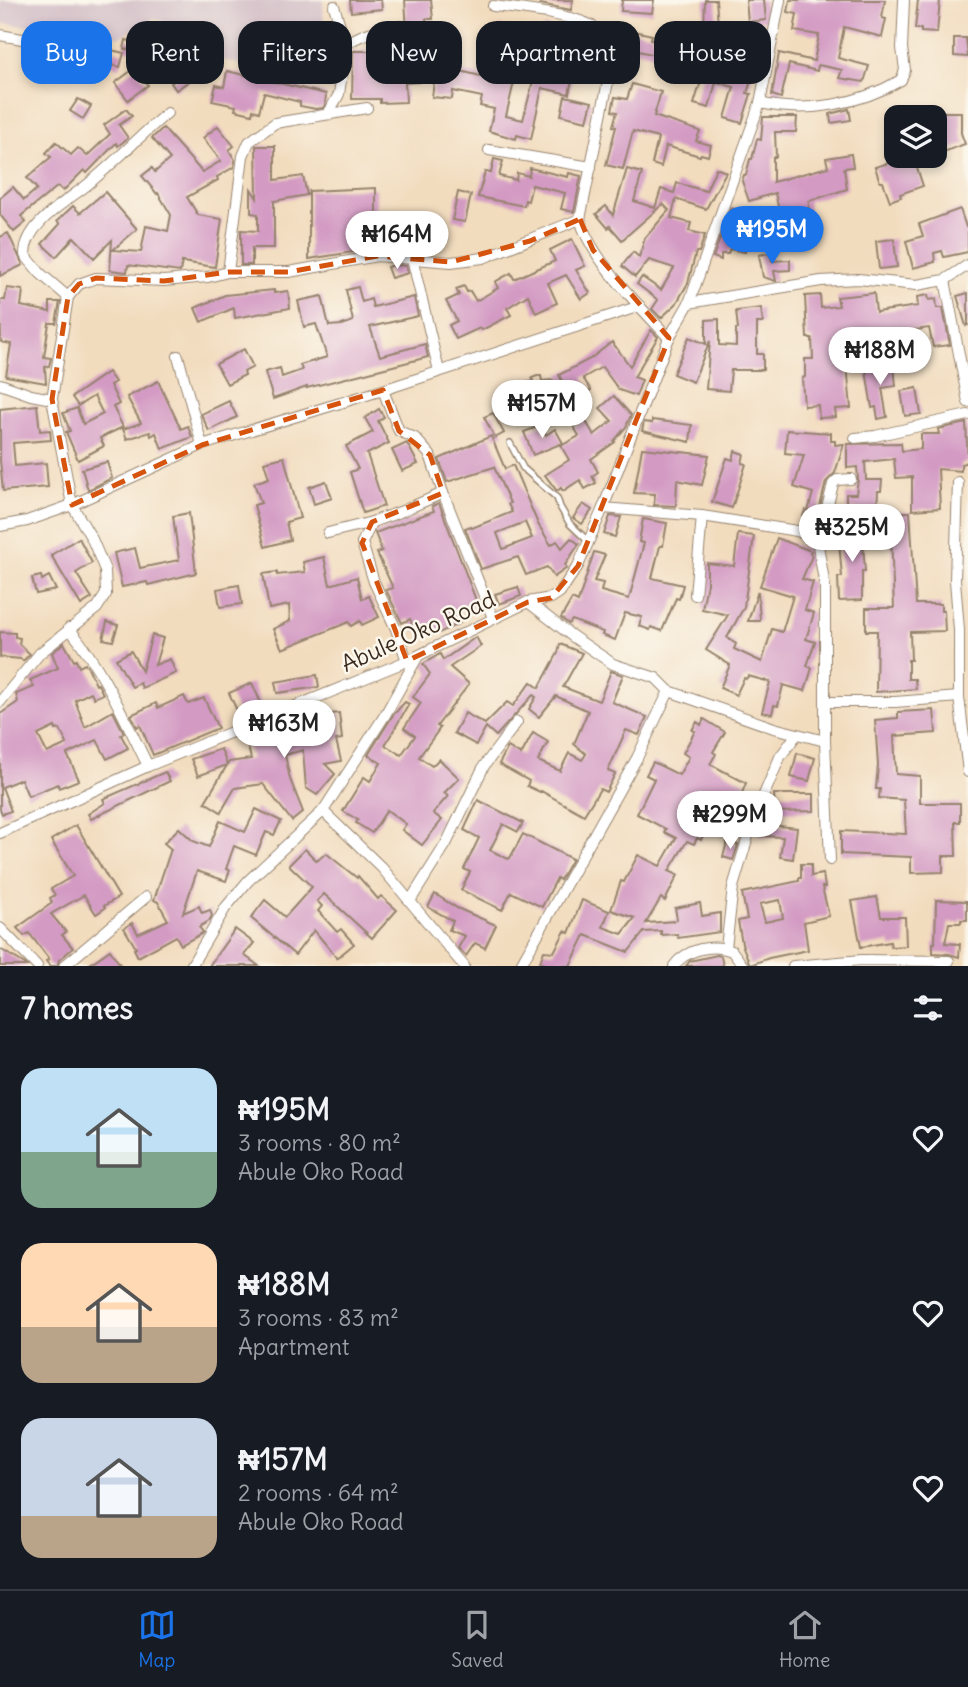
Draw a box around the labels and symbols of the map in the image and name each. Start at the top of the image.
pin: ₦195M [723,206,821,266]
pin: ₦164M [348,212,446,271]
pin: ₦188M [831,328,929,387]
pin: ₦157M [493,380,591,440]
pin: ₦325M [803,504,901,564]
street label: Abule Oko Road [336,584,500,678]
pin: ₦163M [235,700,333,760]
pin: ₦299M [681,792,779,851]

